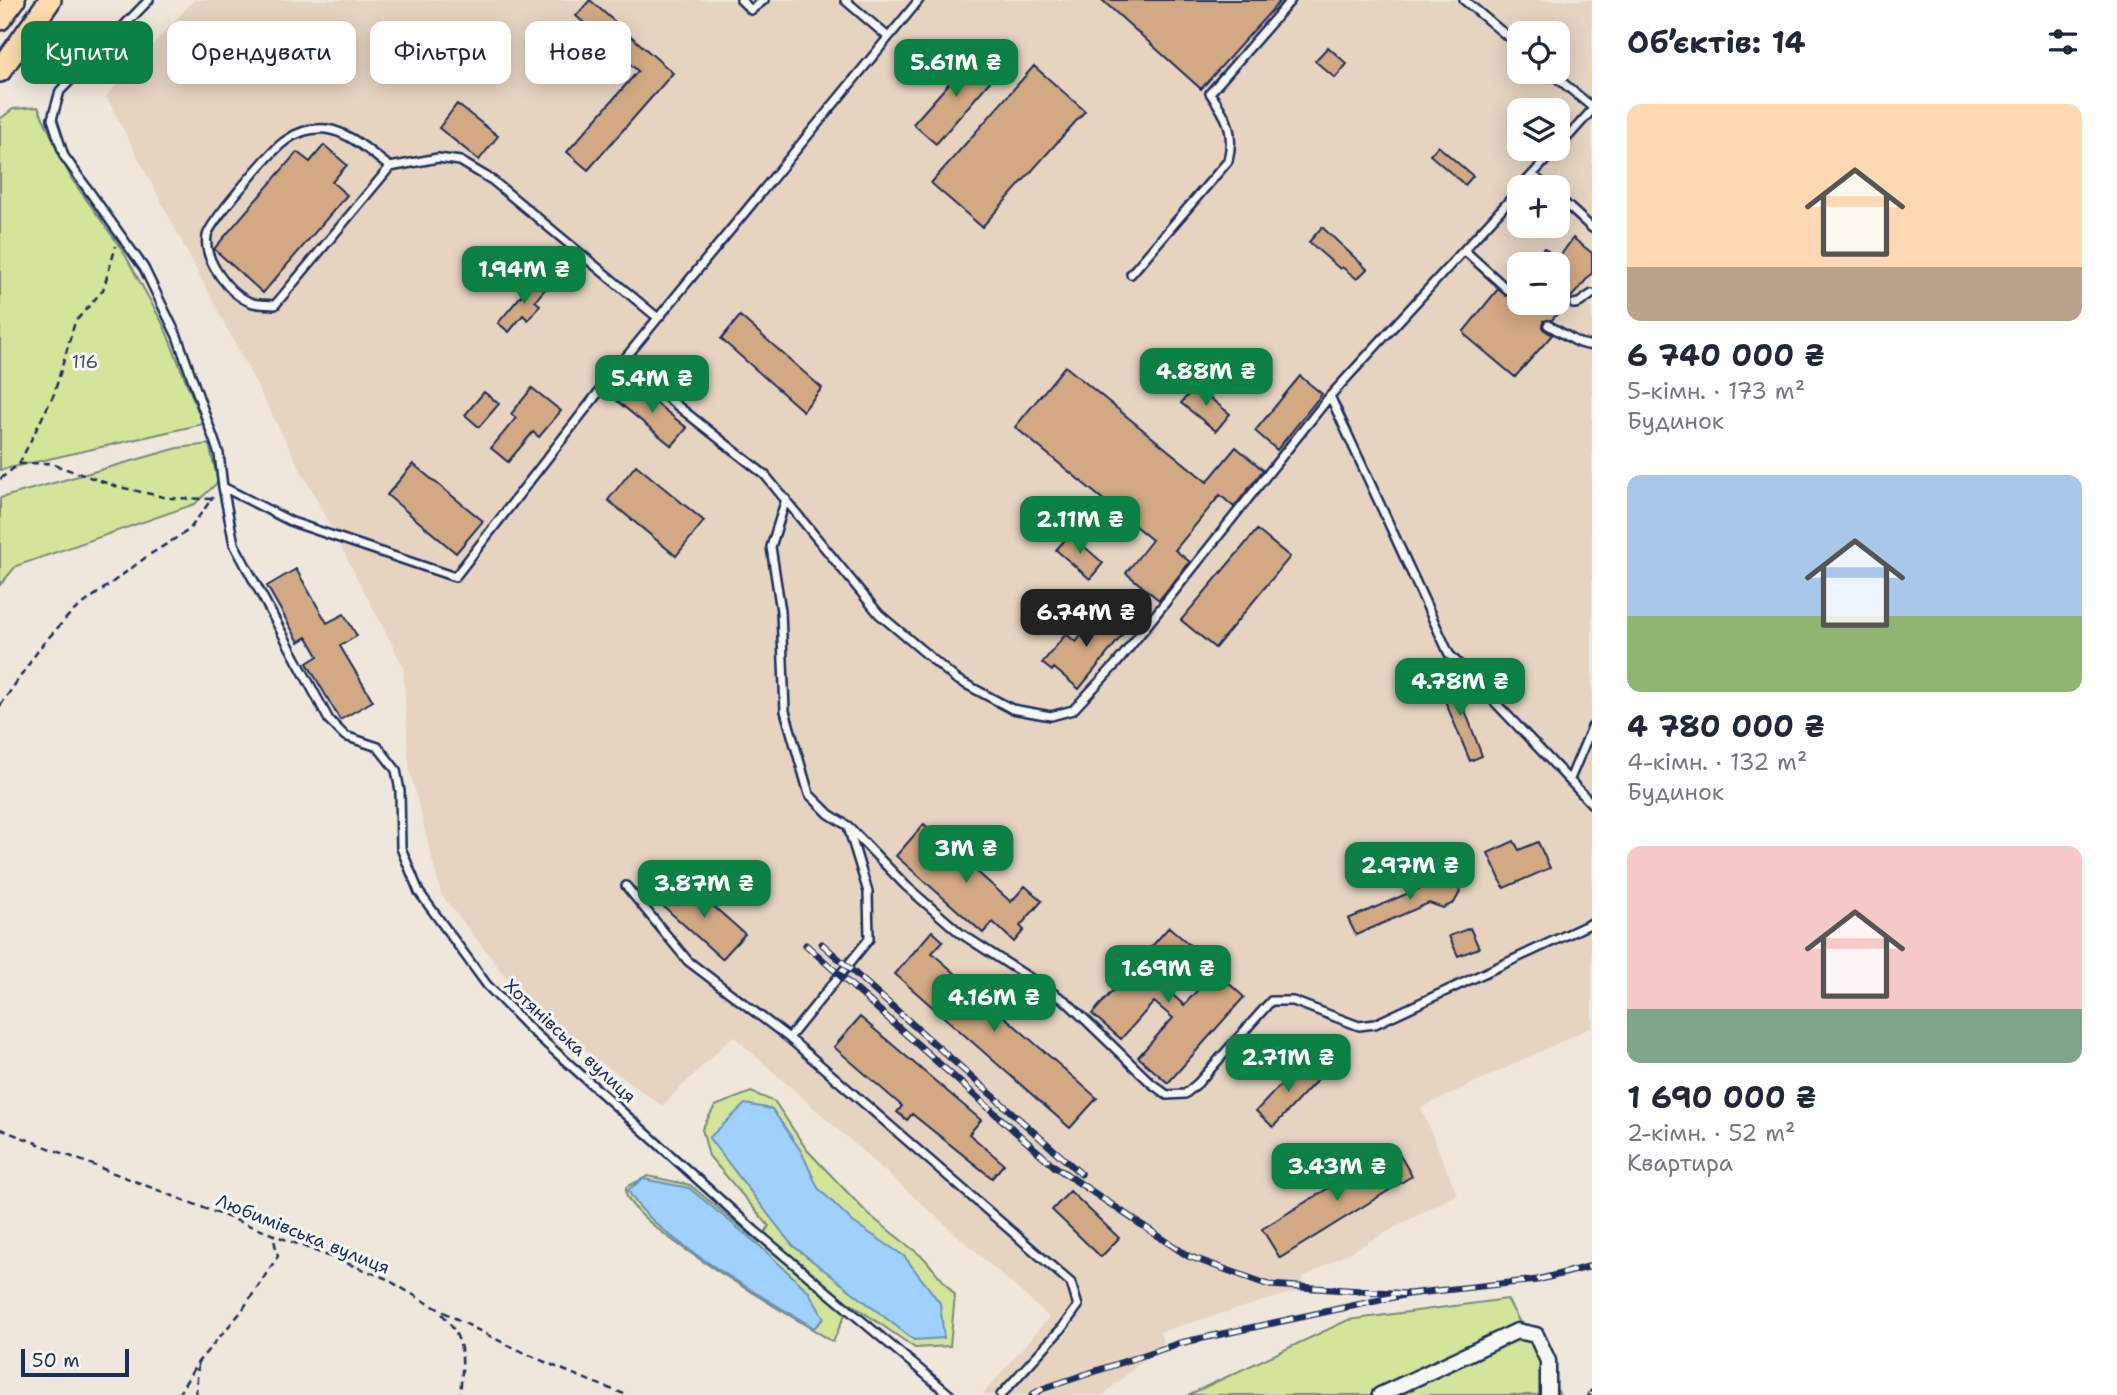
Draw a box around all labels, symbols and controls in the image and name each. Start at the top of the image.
chip: Купити [21,21,153,84]
chip: Орендувати [167,21,356,84]
chip: Фільтри [370,21,511,84]
chip: Нове [525,21,631,84]
map controls [1507,21,1570,315]
button: locate [1507,21,1570,84]
text: Об’єктів: 14 [1627,22,1806,63]
icon: filters [2044,23,2082,61]
pin: 5.61M ₴ [891,40,1021,99]
text: 5.61M ₴ [910,47,1002,77]
button: layers [1507,98,1570,161]
icon: home [1792,149,1918,275]
button: + [1507,175,1570,238]
pin: 1.94M ₴ [459,246,589,306]
button: − [1507,252,1570,315]
text: 1.94M ₴ [478,254,570,284]
text: 6 740 000 ₴ [1627,335,1825,376]
pin: 4.88M ₴ [1141,348,1271,408]
park label: 116 [72,350,98,374]
pin: 5.4M ₴ [595,356,709,415]
text: 4.88M ₴ [1156,356,1256,386]
text: 5.4M ₴ [611,363,693,393]
text: 5-кімн. · 173 m² [1627,376,1805,406]
text: Будинок [1627,406,1724,436]
pin: 2.11M ₴ [1015,496,1145,556]
text: 2.11M ₴ [1036,504,1124,534]
icon: home [1792,520,1918,646]
pin: 6.74M ₴ [1021,590,1151,649]
text: 6.74M ₴ [1037,597,1135,627]
pin: 4.78M ₴ [1395,658,1525,718]
text: 4.78M ₴ [1411,666,1509,696]
text: 4 780 000 ₴ [1627,706,1825,747]
text: 4-кімн. · 132 m² [1627,747,1808,777]
text: Будинок [1627,777,1724,807]
pin: 3M ₴ [925,826,1007,885]
text: 3M ₴ [934,833,998,863]
pin: 2.97M ₴ [1345,842,1475,902]
text: 2.97M ₴ [1361,850,1459,880]
pin: 3.87M ₴ [639,860,769,920]
text: 3.87M ₴ [654,868,754,898]
icon: home [1792,891,1918,1017]
pin: 1.69M ₴ [1103,946,1233,1005]
text: 1.69M ₴ [1121,953,1215,983]
street label: Хотянівська вулиця [499,973,641,1109]
pin: 4.16M ₴ [929,974,1059,1034]
text: 4.16M ₴ [948,982,1040,1012]
pin: 2.71M ₴ [1223,1034,1353,1094]
text: 2.71M ₴ [1242,1042,1334,1072]
text: 1 690 000 ₴ [1627,1077,1816,1118]
text: 2-кімн. · 52 m² [1627,1118,1796,1148]
pin: 3.43M ₴ [1272,1144,1402,1203]
text: Квартира [1627,1148,1733,1178]
text: 3.43M ₴ [1288,1151,1386,1181]
street label: Любимівська вулиця [213,1188,393,1280]
scale bar [21,1346,130,1378]
text: 50 m [32,1348,80,1373]

